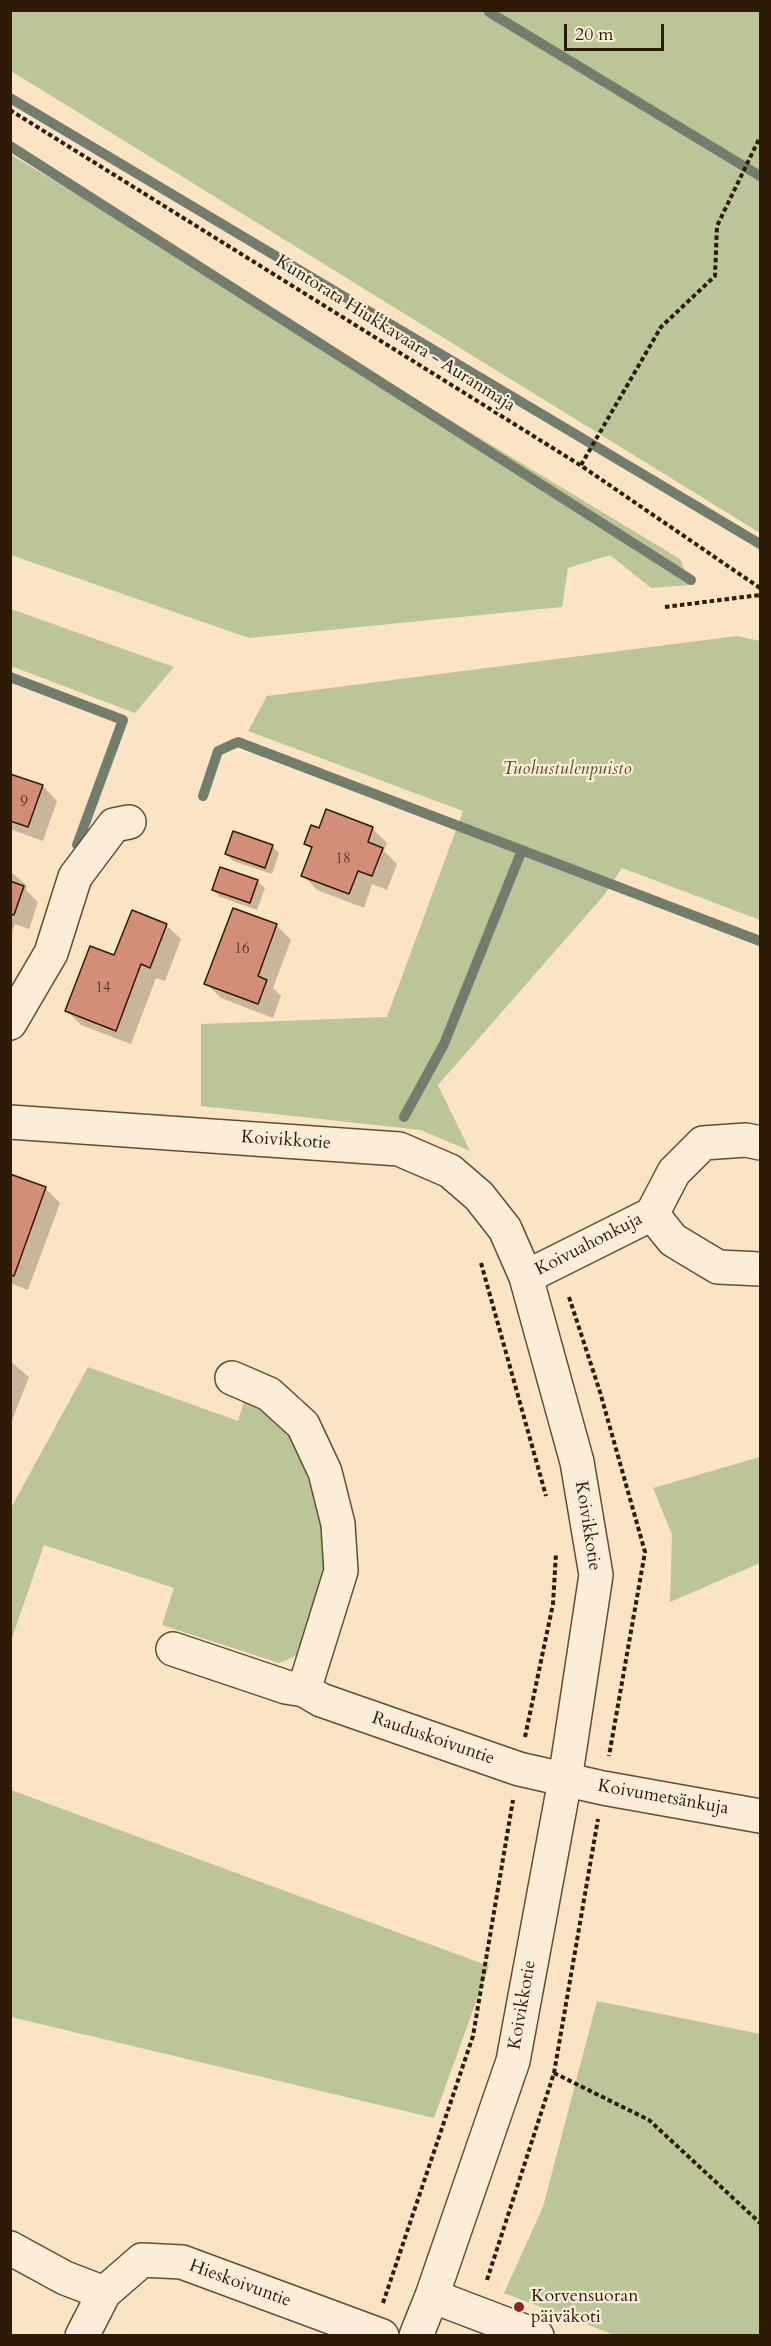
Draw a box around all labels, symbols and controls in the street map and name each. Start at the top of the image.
scale bar [567,12,668,50]
text: 20 m [575,22,614,47]
street label: Kuntorata Hiukkavaara - Auranmaja [271,251,519,417]
park label: Tuohustulenpuisto [502,759,632,781]
house number: 9 [20,794,28,812]
house number: 18 [335,851,351,869]
house number: 16 [234,941,250,959]
house number: 14 [95,980,111,998]
street label: Koivikkotie [240,1127,332,1155]
street label: Koivuahonkuja [532,1209,646,1281]
street label: Koivikkotie [569,1480,605,1572]
street label: Rauduskoivuntie [369,1708,497,1770]
street label: Koivumetsänkuja [596,1776,730,1820]
street label: Koivikkotie [505,1959,541,2051]
street label: Hieskoivuntie [186,2256,294,2312]
place label: Korvensuoran päiväkoti [531,2286,638,2328]
marker: Korvensuoran päiväkoti [512,2300,526,2314]

